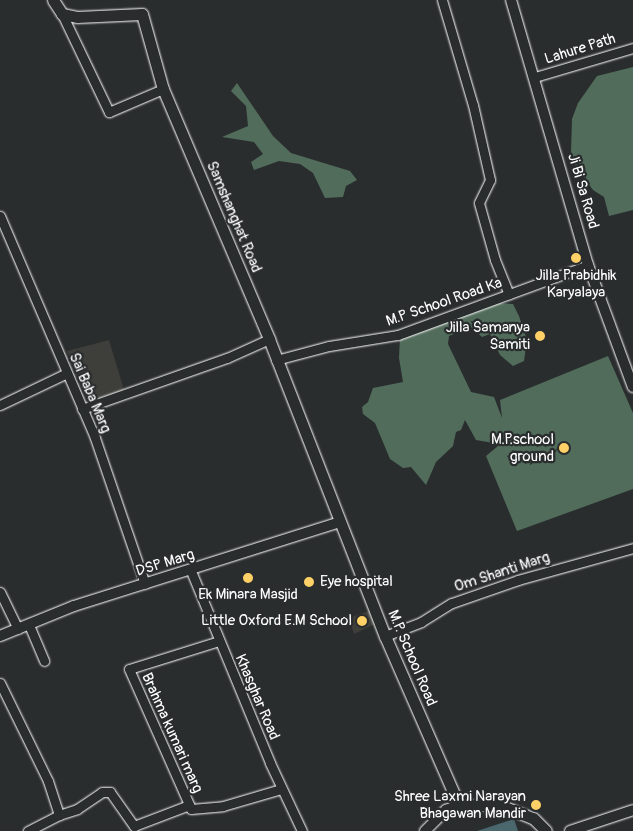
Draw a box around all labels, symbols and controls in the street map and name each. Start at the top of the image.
street label: Lahure Path [542,30,618,68]
street label: Ji Bi Sa Road [564,151,602,231]
street label: Samshanghat Road [202,159,266,275]
marker: Jilla Prabidhik Karyalaya [570,252,582,264]
place label: Jilla Prabidhik Karyalaya [535,266,617,301]
street label: M.P School Road Ka [384,274,504,330]
place label: Jilla Samanya Samiti [446,318,530,353]
marker: Jilla Samanya Samiti [534,330,546,342]
street label: Sai Baba Marg [65,350,115,436]
place label: M.P.school ground [491,430,554,465]
marker: M.P.school ground [558,442,570,454]
street label: DSP Marg [134,546,196,580]
street label: Om Shanti Marg [452,548,552,596]
marker: Ek Minara Masjid [242,572,254,584]
place label: Eye hospital [320,573,393,591]
marker: Eye hospital [302,575,316,589]
place label: Ek Minara Masjid [198,586,298,604]
street label: M.P. School Road [384,607,440,709]
place label: Little Oxford E.M School [201,612,352,630]
marker: Little Oxford E.M School [356,615,368,627]
street label: Khasghar Road [231,652,283,742]
street label: Brahma kumari marg [137,670,207,796]
place label: Shree Laxmi Narayan Bhagawan Mandir [394,787,526,822]
marker: Shree Laxmi Narayan Bhagawan Mandir [530,799,542,811]

